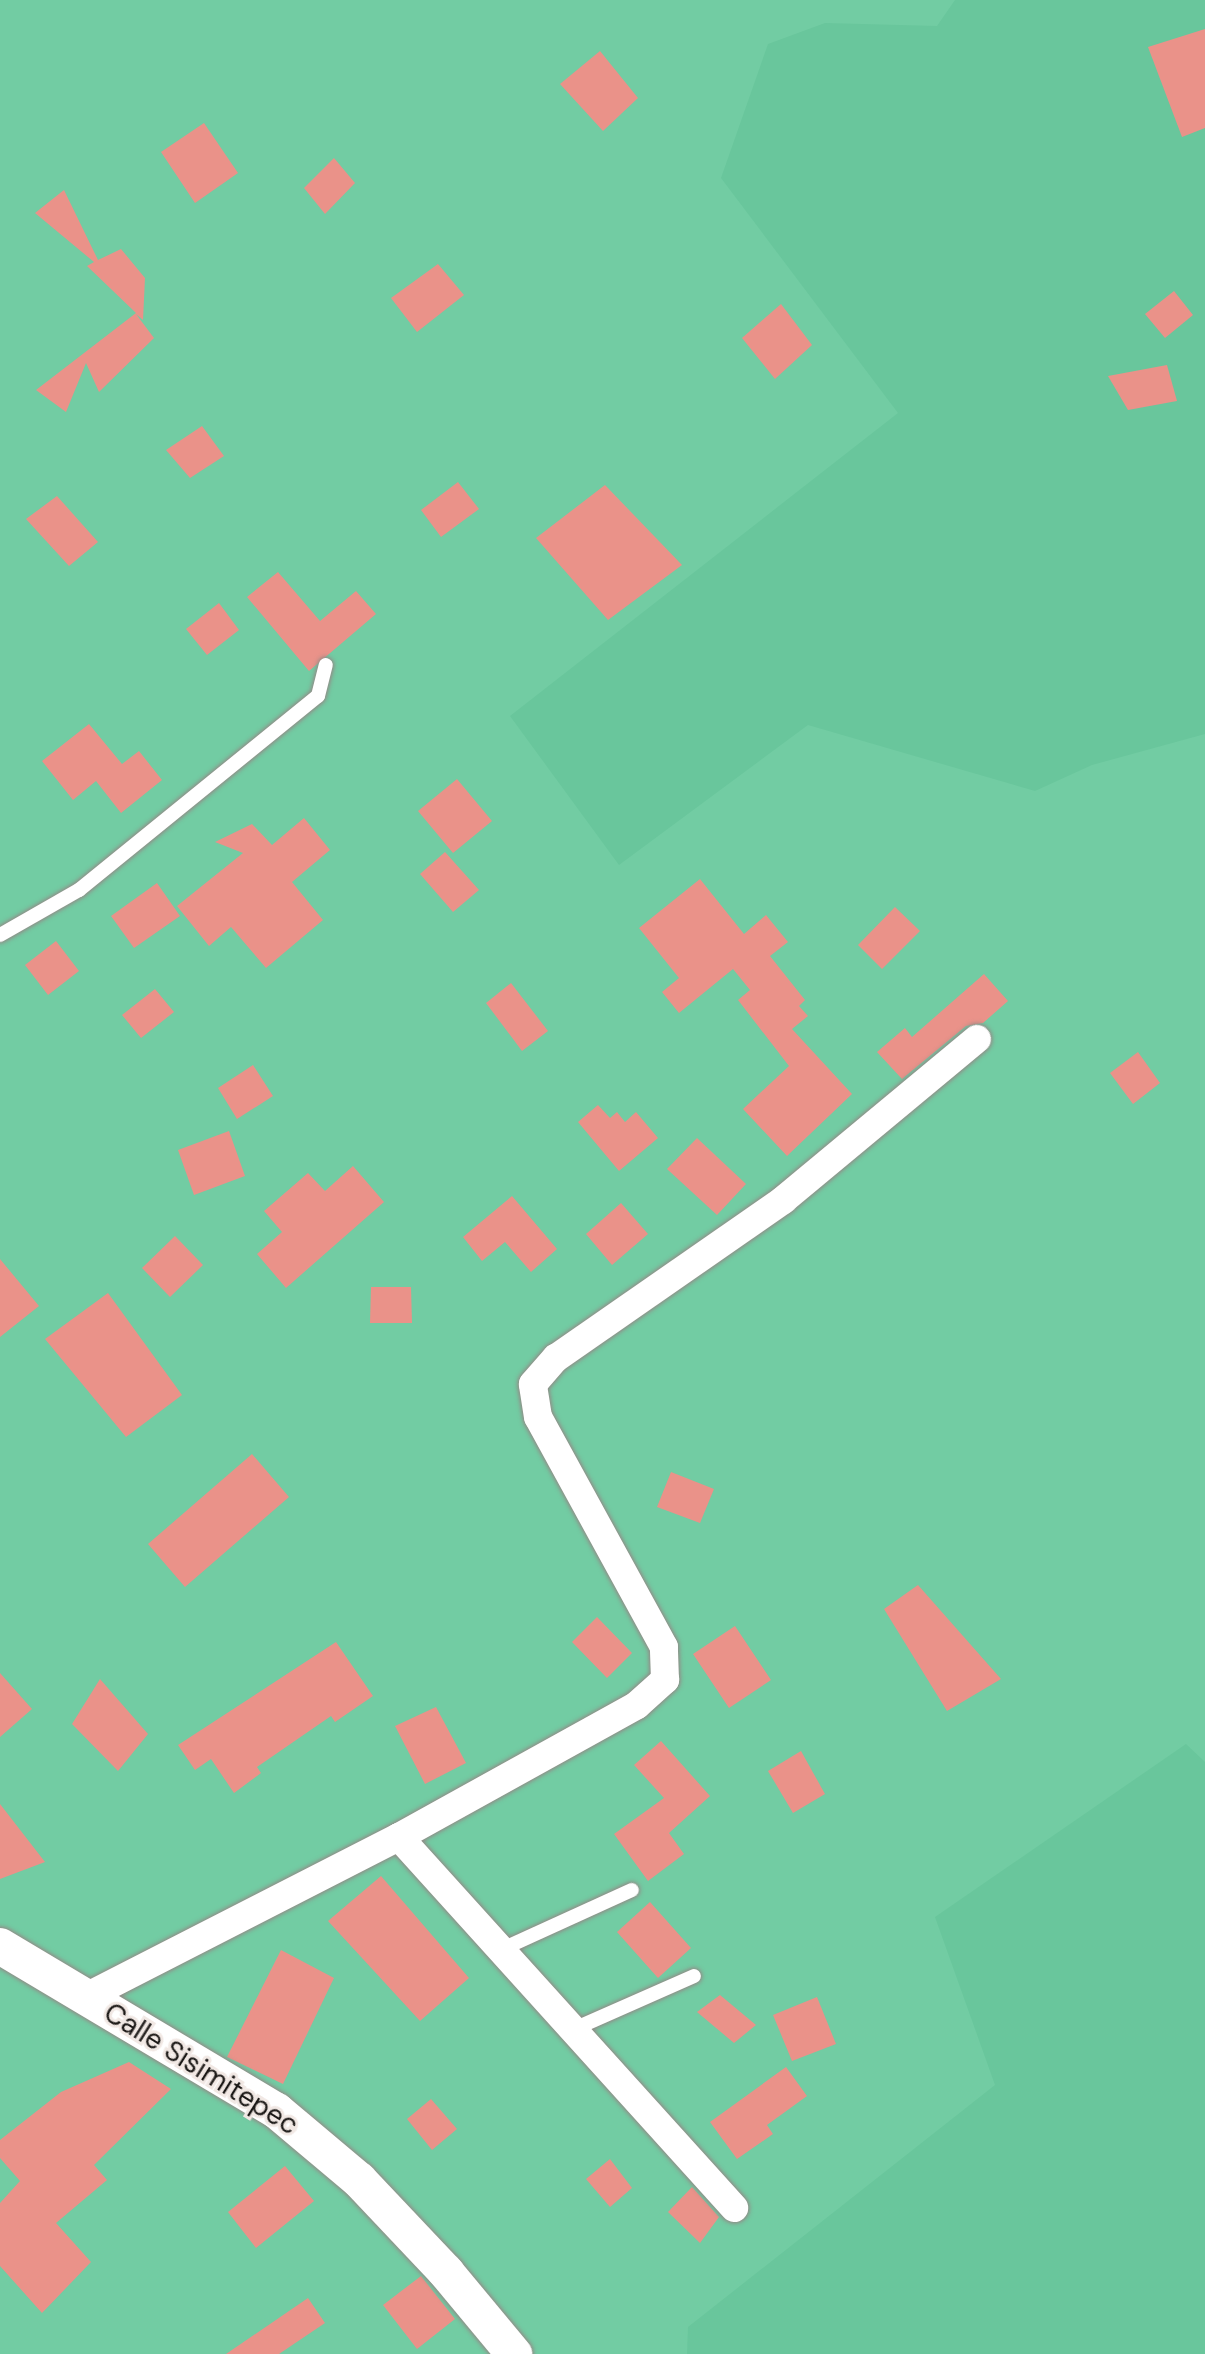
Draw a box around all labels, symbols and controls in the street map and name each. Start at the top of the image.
street label: Calle Sisimitepec [98,1996,304,2142]

